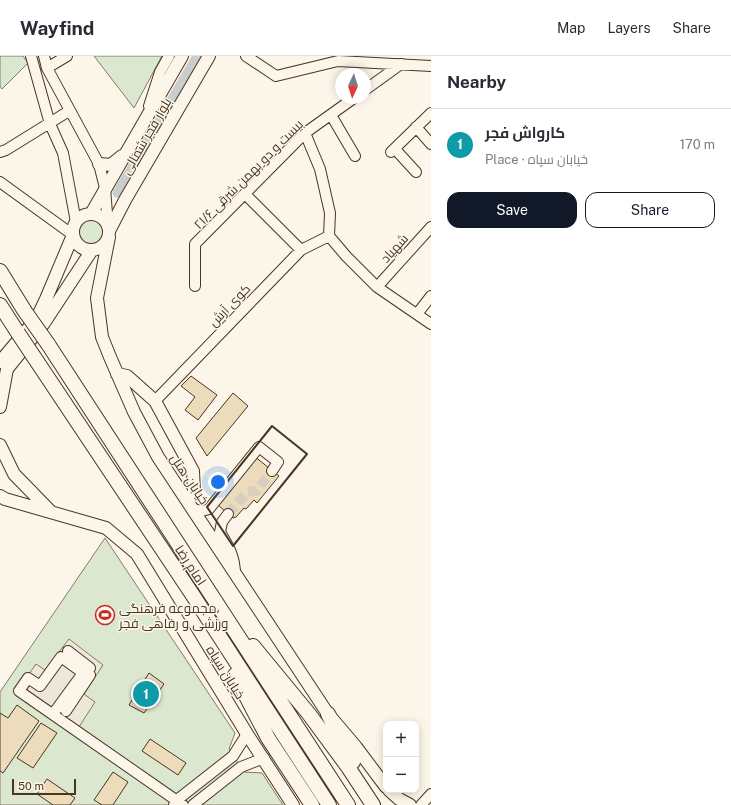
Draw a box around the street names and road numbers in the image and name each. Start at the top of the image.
street label: بلوار فجر شمالی [118,95,174,177]
street label: بیست و دو بهمن شرقی ۲۱/۶ [191,117,306,232]
street label: شهیاد [378,231,411,266]
street label: کوی آرش [206,281,253,330]
street label: خیابان هتل [167,451,212,507]
street label: امام رضا [170,542,209,589]
street label: خیابان سپاه [202,643,248,702]

